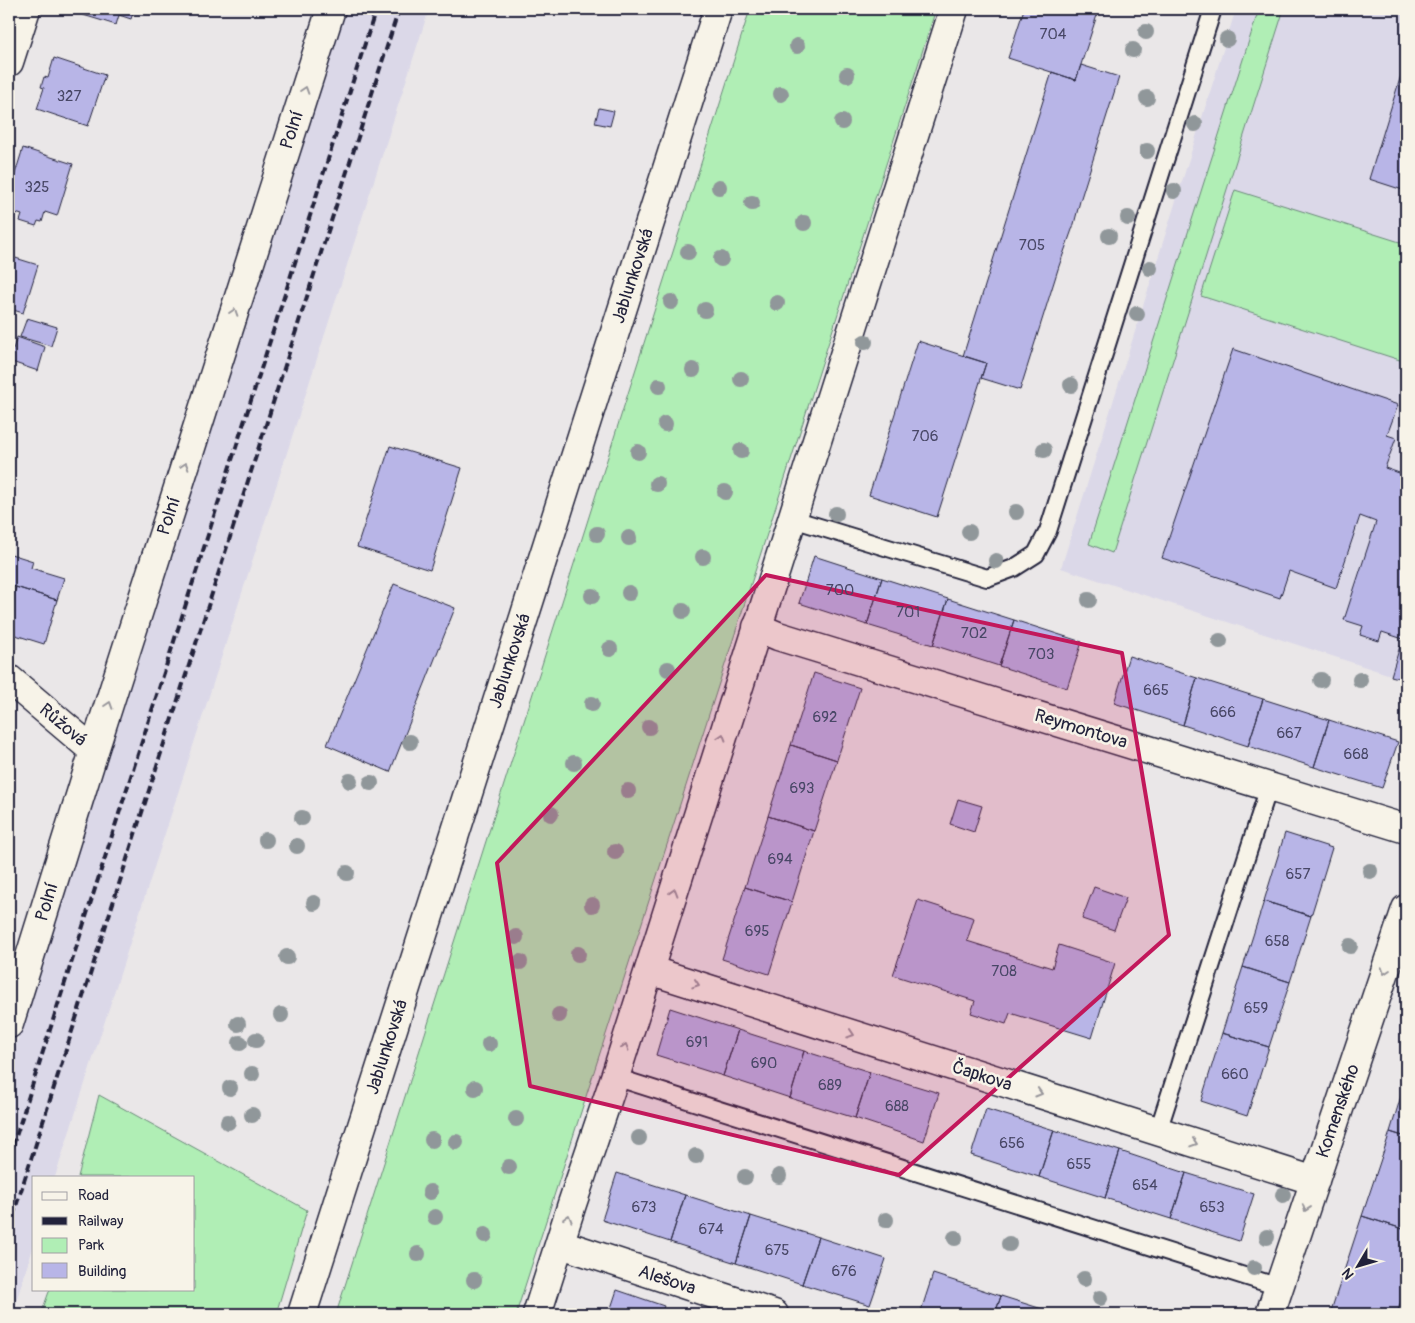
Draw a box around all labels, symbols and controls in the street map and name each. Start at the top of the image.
house number: 704 [1040,25,1067,44]
house number: 327 [57,87,81,106]
one-way arrow [300,87,310,95]
street label: Polní [275,108,309,152]
house number: 325 [25,178,49,197]
street label: Jablunkovská [607,226,659,326]
house number: 705 [1019,236,1045,255]
one-way arrow [229,308,239,316]
house number: 706 [912,427,938,446]
one-way arrow [179,463,189,471]
street label: Polní [152,494,186,538]
house number: 700 [826,581,854,600]
house number: 701 [896,603,920,622]
street label: Jablunkovská [484,611,536,711]
house number: 702 [961,624,987,643]
house number: 703 [1028,645,1054,664]
house number: 665 [1143,681,1169,700]
street label: Růžová [34,698,92,752]
one-way arrow [103,701,113,709]
house number: 666 [1210,703,1236,722]
street label: Reymontova [1032,704,1130,754]
house number: 692 [813,708,837,727]
house number: 667 [1276,724,1302,743]
one-way arrow [717,733,727,742]
house number: 668 [1343,745,1369,764]
house number: 693 [790,779,814,798]
house number: 694 [767,850,793,869]
house number: 657 [1286,865,1310,884]
street label: Polní [30,880,64,924]
one-way arrow [668,888,678,897]
house number: 695 [745,922,769,941]
house number: 658 [1265,932,1290,951]
house number: 708 [991,962,1017,981]
one-way arrow [1381,967,1391,975]
one-way arrow [691,979,699,989]
street label: Jablunkovská [361,997,413,1097]
house number: 659 [1244,999,1268,1018]
one-way arrow [846,1028,854,1038]
house number: 691 [686,1033,708,1052]
one-way arrow [619,1043,629,1052]
house number: 690 [751,1054,777,1073]
street label: Čapkova [949,1056,1015,1096]
street label: Komenského [1311,1061,1365,1161]
house number: 660 [1221,1065,1249,1084]
house number: 689 [818,1076,842,1095]
one-way arrow [1034,1088,1042,1098]
house number: 688 [885,1097,909,1116]
house number: 656 [999,1134,1025,1153]
one-way arrow [1189,1137,1197,1147]
house number: 655 [1067,1155,1092,1174]
legend [32,1176,195,1290]
house number: 654 [1132,1176,1158,1195]
text: Road [78,1186,109,1205]
house number: 673 [632,1198,656,1217]
house number: 653 [1199,1198,1225,1217]
one-way arrow [1302,1204,1312,1212]
text: Railway [78,1212,124,1231]
one-way arrow [563,1214,573,1222]
house number: 674 [698,1220,724,1239]
text: Park [78,1236,105,1255]
north arrow [1332,1240,1382,1290]
house number: 675 [765,1241,789,1260]
street label: Alešova [635,1260,699,1300]
text: Building [78,1262,126,1281]
house number: 676 [831,1262,857,1281]
text: N [1339,1265,1358,1283]

